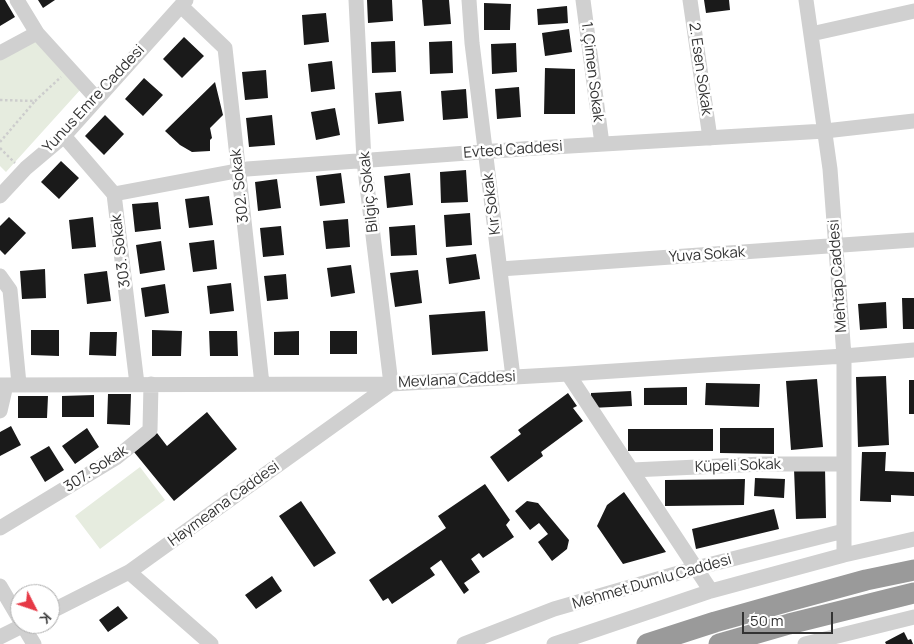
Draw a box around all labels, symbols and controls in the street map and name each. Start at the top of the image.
street label: 1. Çimen Sokak [577,21,607,123]
street label: 2. Esen Sokak [685,21,715,117]
street label: Yunus Emre Caddesi [39,41,149,157]
street label: Evted Caddesi [463,138,563,162]
street label: 302. Sokak [227,148,253,224]
street label: Bilgiç Sokak [356,151,382,233]
street label: Kır Sokak [479,172,505,236]
street label: 303. Sokak [108,213,134,289]
street label: Mehtap Caddesi [825,219,851,333]
street label: Yuva Sokak [668,243,746,267]
street label: Mevlana Caddesi [398,368,516,392]
street label: 307. Sokak [61,442,131,496]
street label: Küpeli Sokak [695,456,781,476]
street label: Haymeana Caddesi [165,458,283,550]
street label: Mehmet Dumlu Caddesi [570,551,734,613]
north arrow [10,584,60,634]
scale bar [744,602,835,634]
text: K [36,609,56,628]
text: 50 m [750,610,784,631]

